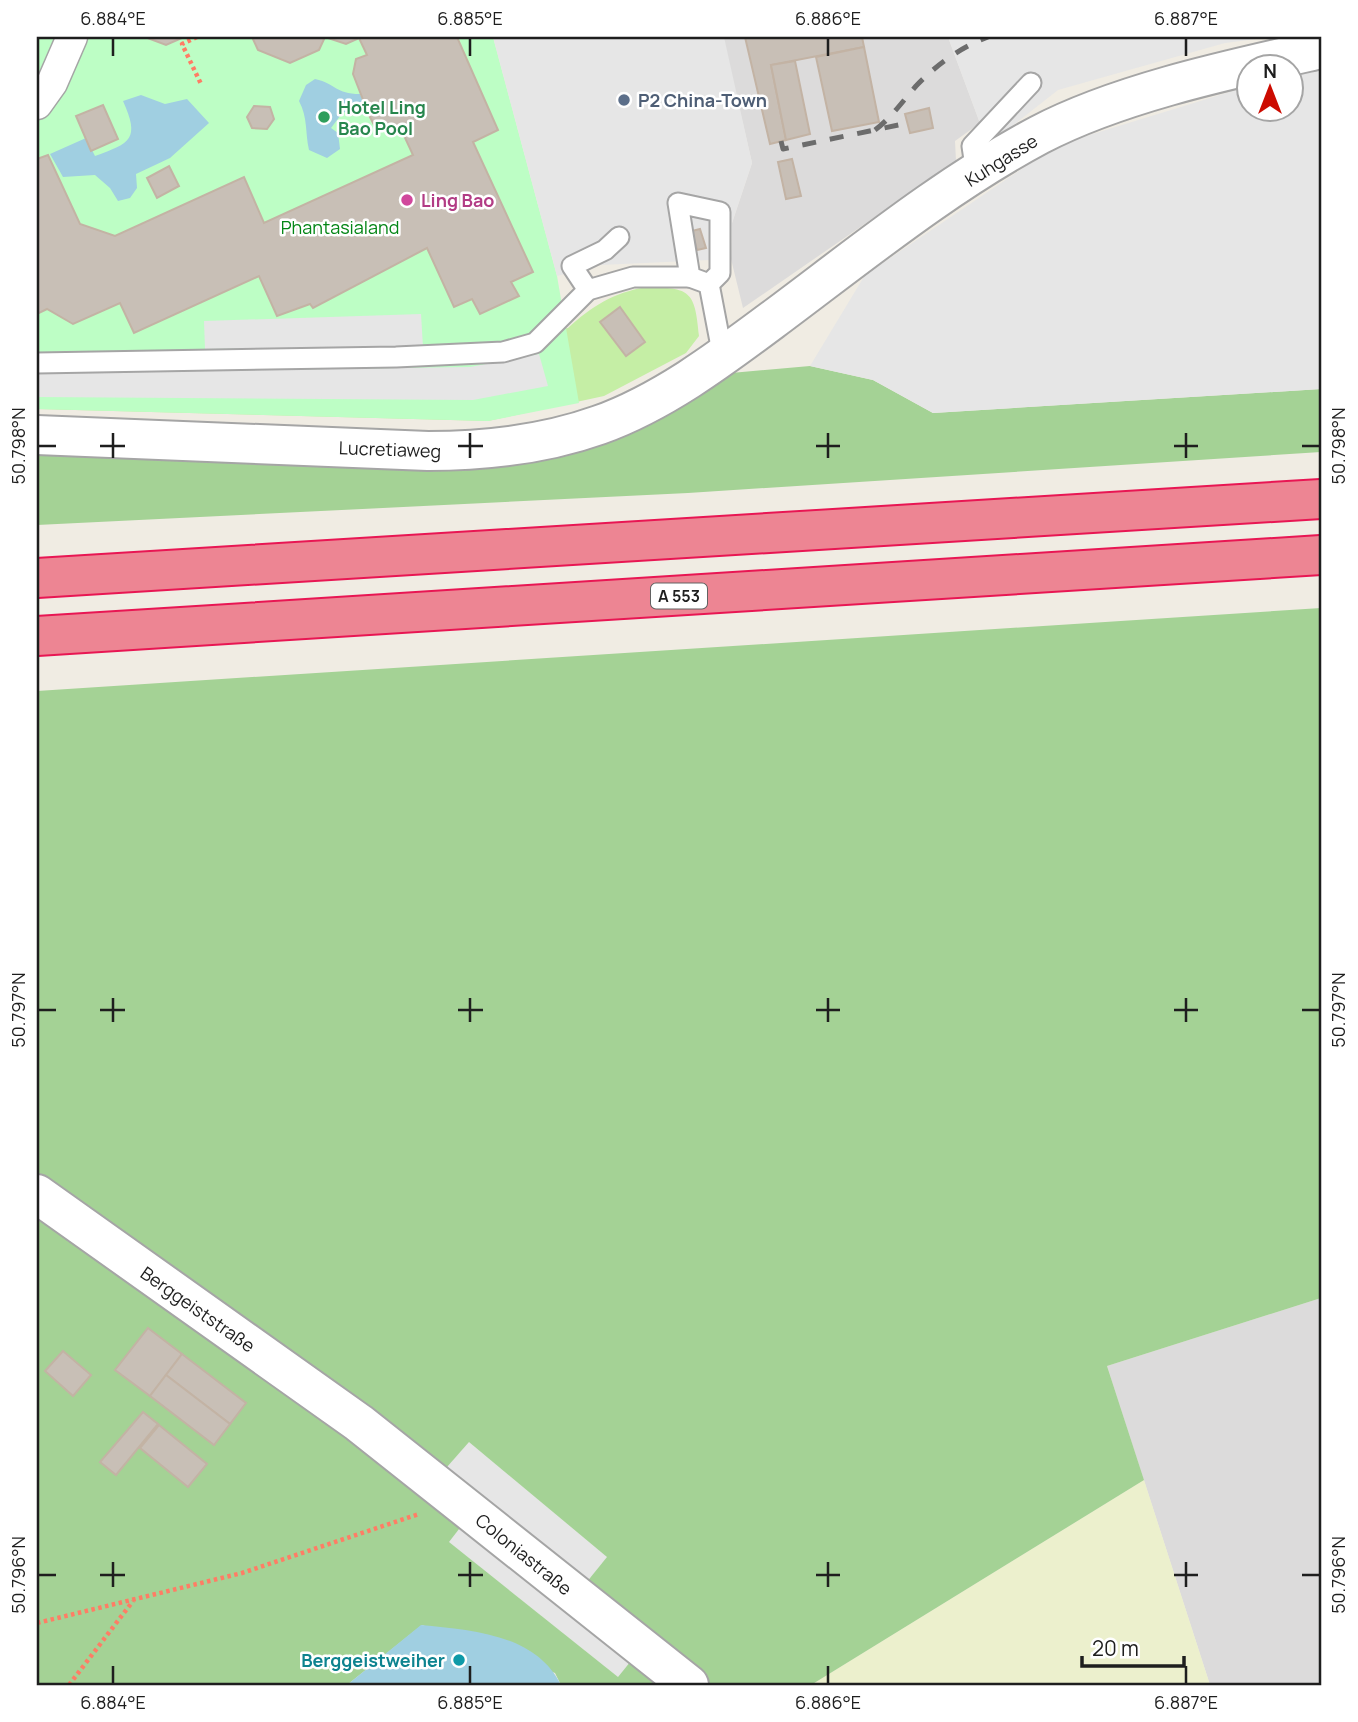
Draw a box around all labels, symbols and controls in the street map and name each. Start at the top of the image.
text: 6.884°E [80,6,146,30]
text: 6.885°E [437,6,503,30]
text: 6.886°E [795,6,861,30]
text: 6.887°E [1154,6,1218,30]
north arrow [1236,52,1306,122]
text: N [1263,58,1277,84]
place label: P2 China-Town [638,88,767,112]
marker: P2 China-Town [616,92,632,108]
place label: Hotel Ling Bao Pool [338,95,426,140]
marker: Hotel Ling Bao Pool [316,109,332,125]
street label: Kuhgasse [960,128,1042,192]
place label: Ling Bao [421,188,494,212]
marker: Ling Bao [399,192,415,208]
park label: Phantasialand [281,215,399,239]
text: 50.798°N [6,407,30,485]
text: 50.798°N [1326,407,1350,485]
street label: Lucretiaweg [338,435,442,463]
road number: A 553 [651,583,707,608]
text: 50.797°N [6,972,30,1048]
text: 50.797°N [1326,972,1350,1048]
street label: Berggeiststraße [136,1261,260,1357]
street label: Coloniastraße [471,1508,577,1600]
text: 50.796°N [6,1536,30,1614]
text: 50.796°N [1326,1536,1350,1614]
scale bar [1082,1624,1183,1668]
text: 20 m [1092,1634,1139,1662]
place label: Berggeistweiher [301,1648,445,1672]
marker: Berggeistweiher [451,1652,467,1668]
text: 6.884°E [80,1690,146,1714]
text: 6.885°E [437,1690,503,1714]
text: 6.886°E [795,1690,861,1714]
text: 6.887°E [1154,1690,1218,1714]

